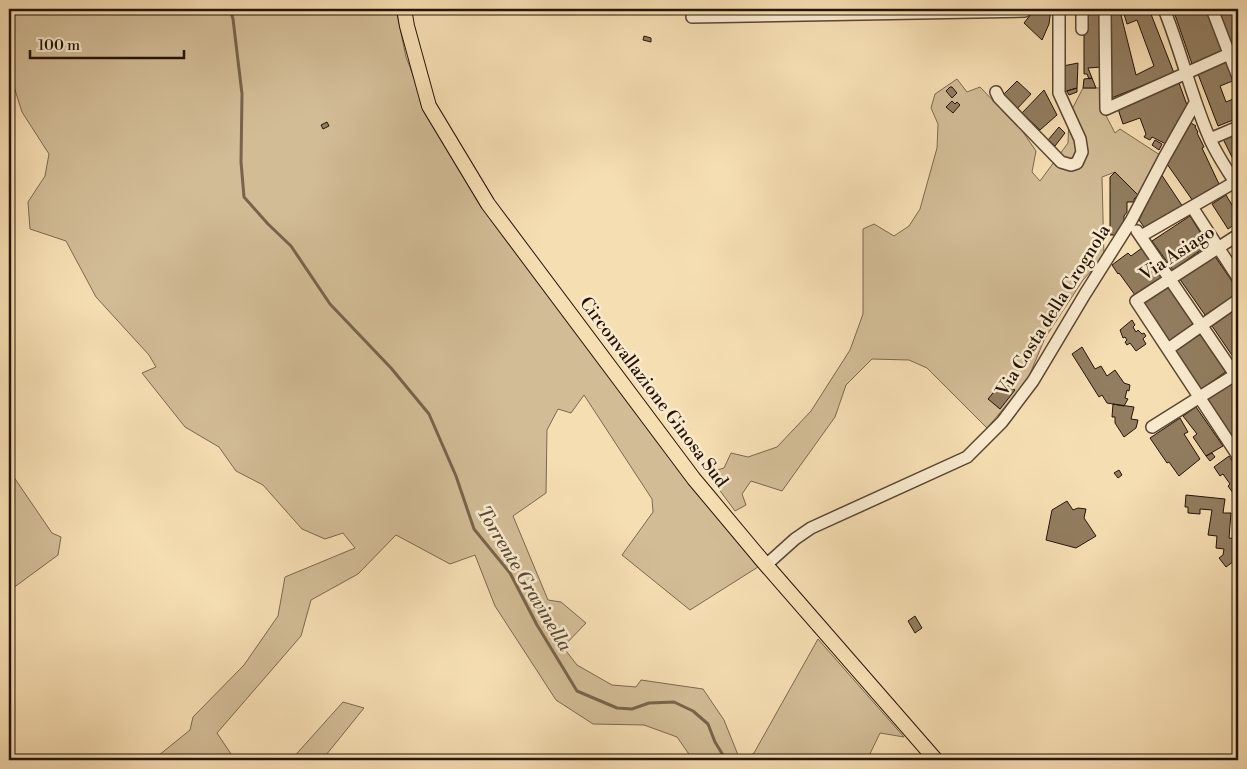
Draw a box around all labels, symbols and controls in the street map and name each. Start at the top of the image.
scale bar [30,28,184,60]
text: 100 m [38,36,80,55]
street label: Via Costa della Crognola [991,219,1116,401]
street label: Via Asiago [1134,221,1219,287]
street label: Circonvallazione Ginosa Sud [574,292,733,493]
water label: Torrente Gravinella [471,501,577,656]

